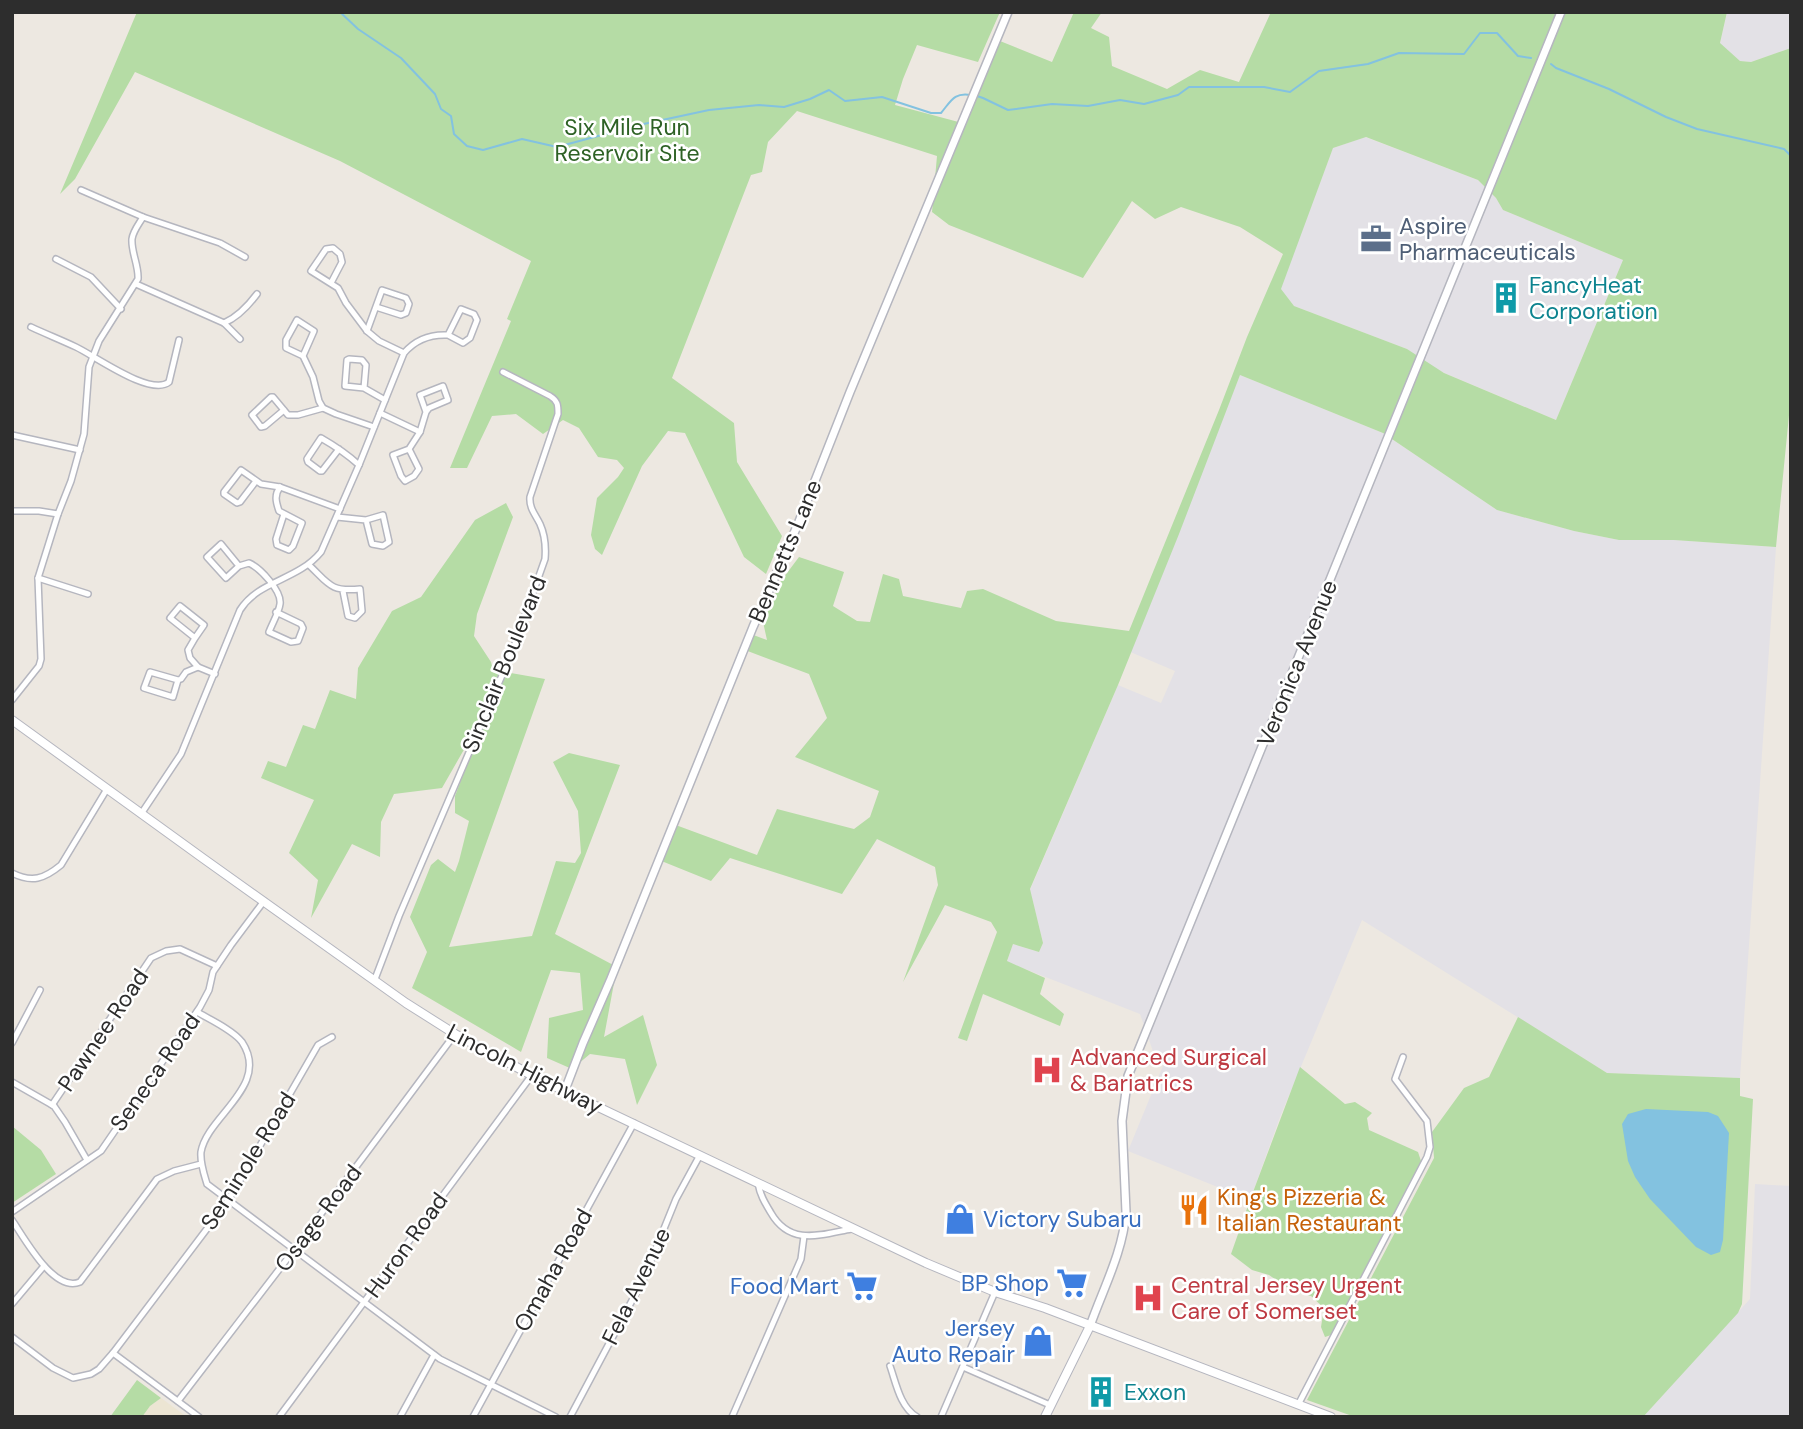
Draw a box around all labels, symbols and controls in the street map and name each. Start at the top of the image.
park label: Six Mile Run Reservoir Site [554,112,700,168]
place label: Aspire Pharmaceuticals [1399,211,1576,267]
office icon: Aspire Pharmaceuticals [1359,222,1393,256]
place label: FancyHeat Corporation [1529,270,1658,326]
building icon: FancyHeat Corporation [1489,281,1523,315]
street label: Bennetts Lane [741,475,829,627]
street label: Sinclair Boulevard [455,571,553,757]
street label: Veronica Avenue [1250,575,1344,751]
street label: Pawnee Road [51,963,155,1097]
street label: Seneca Road [103,1007,207,1137]
street label: Lincoln Highway [442,1017,608,1121]
place label: Advanced Surgical & Bariatrics [1070,1042,1267,1098]
hospital icon: Advanced Surgical & Bariatrics [1030,1053,1064,1087]
street label: Seminole Road [194,1086,302,1236]
street label: Osage Road [268,1158,368,1278]
place label: King's Pizzeria & Italian Restaurant [1217,1182,1401,1238]
street label: Huron Road [358,1186,454,1304]
restaurant icon: King's Pizzeria & Italian Restaurant [1177,1193,1211,1227]
shop icon: Victory Subaru [943,1202,977,1236]
street label: Omaha Road [507,1203,599,1337]
place label: Victory Subaru [983,1204,1142,1234]
street label: Fela Avenue [595,1222,677,1350]
supermarket icon: BP Shop [1055,1266,1089,1300]
place label: BP Shop [961,1268,1049,1298]
supermarket icon: Food Mart [845,1269,879,1303]
place label: Central Jersey Urgent Care of Somerset [1171,1270,1402,1326]
place label: Food Mart [730,1271,839,1301]
hospital icon: Central Jersey Urgent Care of Somerset [1131,1281,1165,1315]
place label: Jersey Auto Repair [891,1313,1015,1369]
shop icon: Jersey Auto Repair [1021,1324,1055,1358]
building icon: Exxon [1084,1375,1118,1409]
place label: Exxon [1124,1377,1186,1407]

